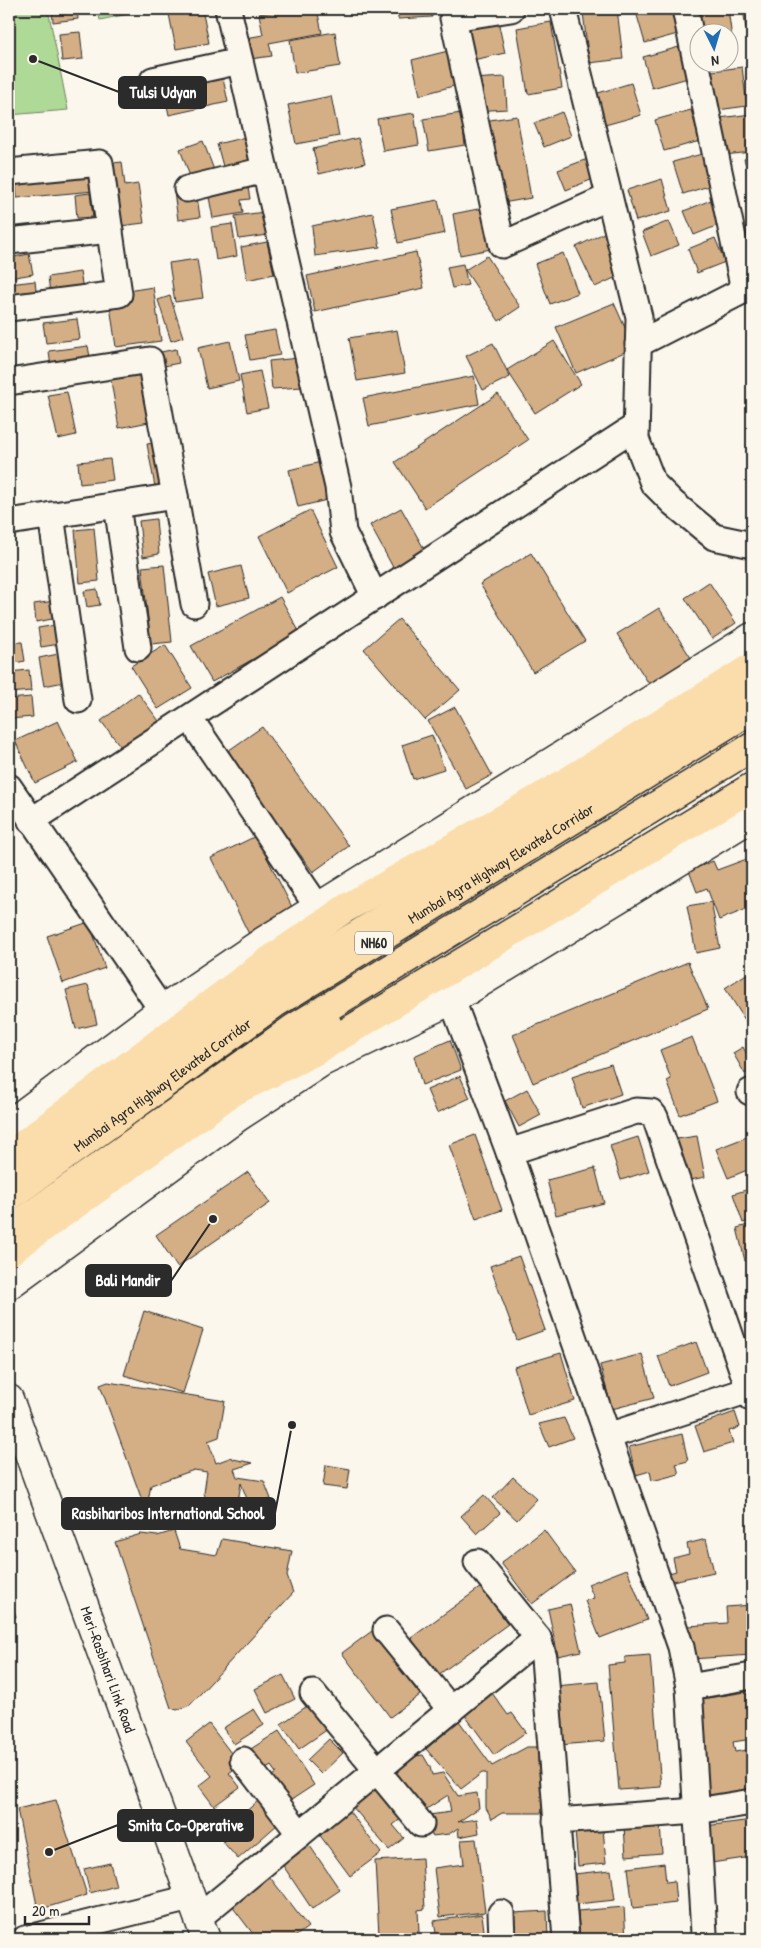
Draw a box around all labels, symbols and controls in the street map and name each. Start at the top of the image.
north arrow [688,22,738,72]
text: N [710,52,720,71]
callout: Tulsi Udyan [119,77,206,108]
text: Tulsi Udyan [129,81,196,104]
street label: Mumbai Agra Highway Elevated Corridor [404,798,598,929]
road number: NH60 [355,931,393,954]
street label: Mumbai Agra Highway Elevated Corridor [69,1013,256,1157]
callout: Bali Mandir [86,1265,171,1296]
text: Bali Mandir [96,1269,161,1291]
callout: Rasbiharibos International School [62,1498,275,1529]
text: Rasbiharibos International School [72,1502,265,1524]
street label: Meri-Rasbihari Link Road [76,1603,141,1736]
callout: Smita Co-Operative [118,1810,253,1841]
text: Smita Co-Operative [128,1814,244,1837]
scale bar [25,1893,89,1925]
text: 20 m [32,1900,59,1921]

